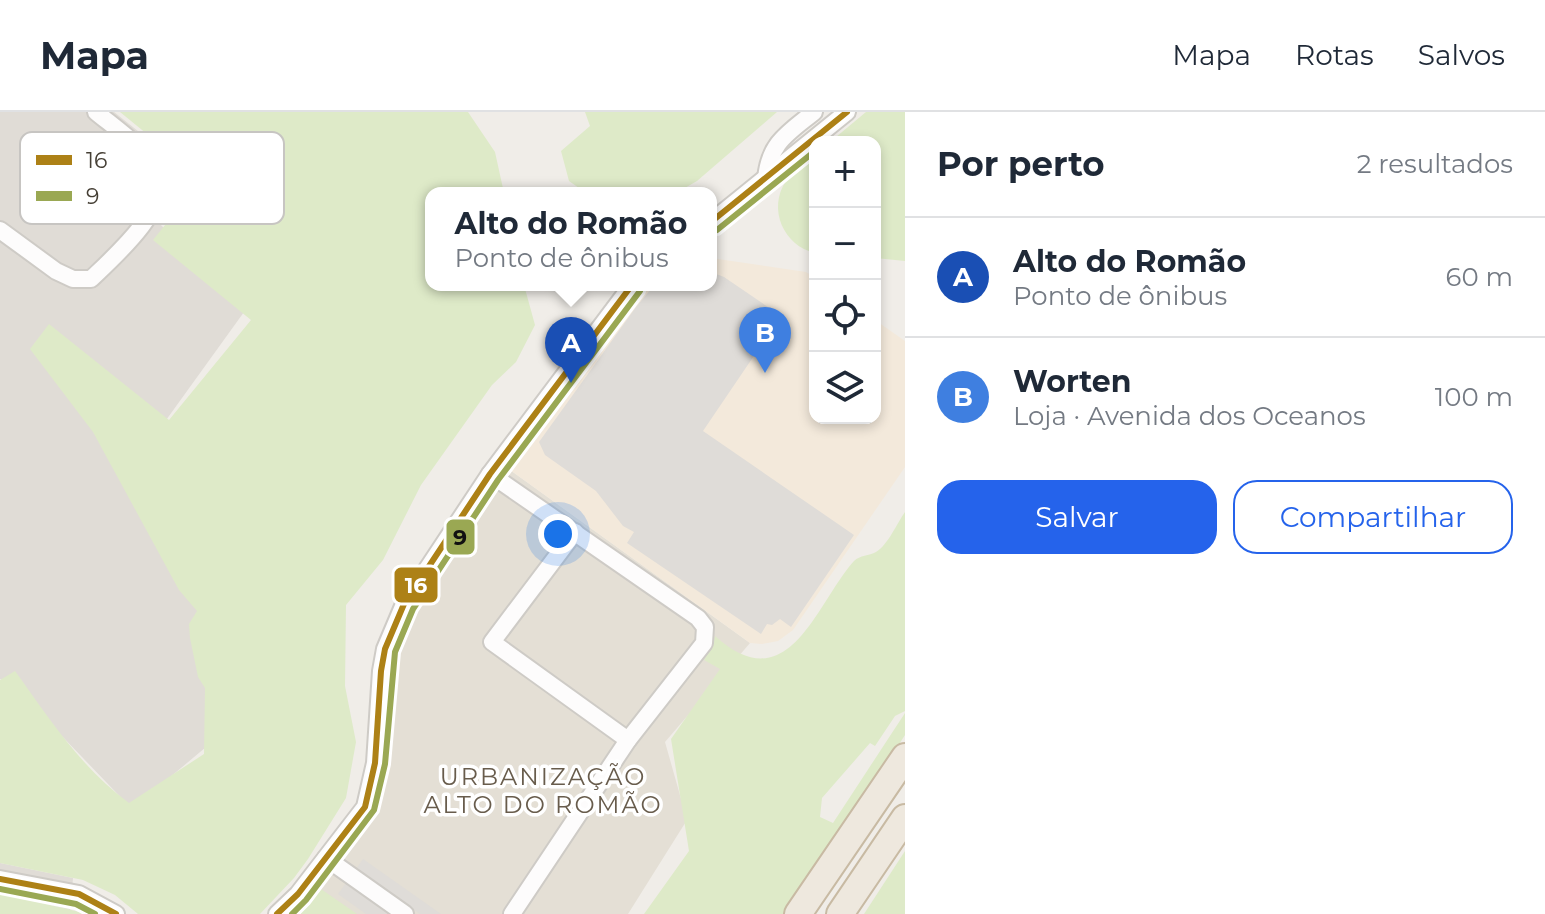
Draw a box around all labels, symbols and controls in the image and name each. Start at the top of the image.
text: Mapa [40,32,149,79]
text: Mapa [1172,38,1251,72]
text: Rotas [1295,38,1374,72]
text: Salvos [1418,38,1505,72]
legend [20,132,284,224]
map controls [809,136,881,424]
button: + [809,136,881,208]
text: Por perto [937,143,1105,185]
text: 16 [86,147,107,174]
text: 2 resultados [1357,148,1513,180]
text: 9 [86,183,99,210]
popup [425,187,717,291]
text: Alto do Romão [454,205,688,242]
button: − [809,208,881,280]
text: Ponto de ônibus [454,242,669,274]
text: Alto do Romão [1013,243,1246,280]
text: A [953,261,973,293]
text: 60 m [1446,261,1513,293]
button: locate [809,280,881,352]
text: Ponto de ônibus [1013,280,1227,312]
pin: B [739,307,791,373]
pin: A [545,317,597,383]
button: layers [809,352,881,424]
text: Worten [1013,363,1131,400]
text: B [953,381,973,413]
text: 100 m [1435,381,1513,413]
text: Loja · Avenida dos Oceanos [1013,400,1366,432]
button: Salvar [937,480,1217,554]
button: Compartilhar [1233,480,1513,554]
your location [538,514,578,554]
line badge: 9 [445,518,476,556]
text: 9 [453,524,467,551]
line badge: 16 [393,566,439,604]
text: 16 [405,572,427,599]
district label: URBANIZAÇÃO ALTO DO ROMÃO [423,762,663,819]

